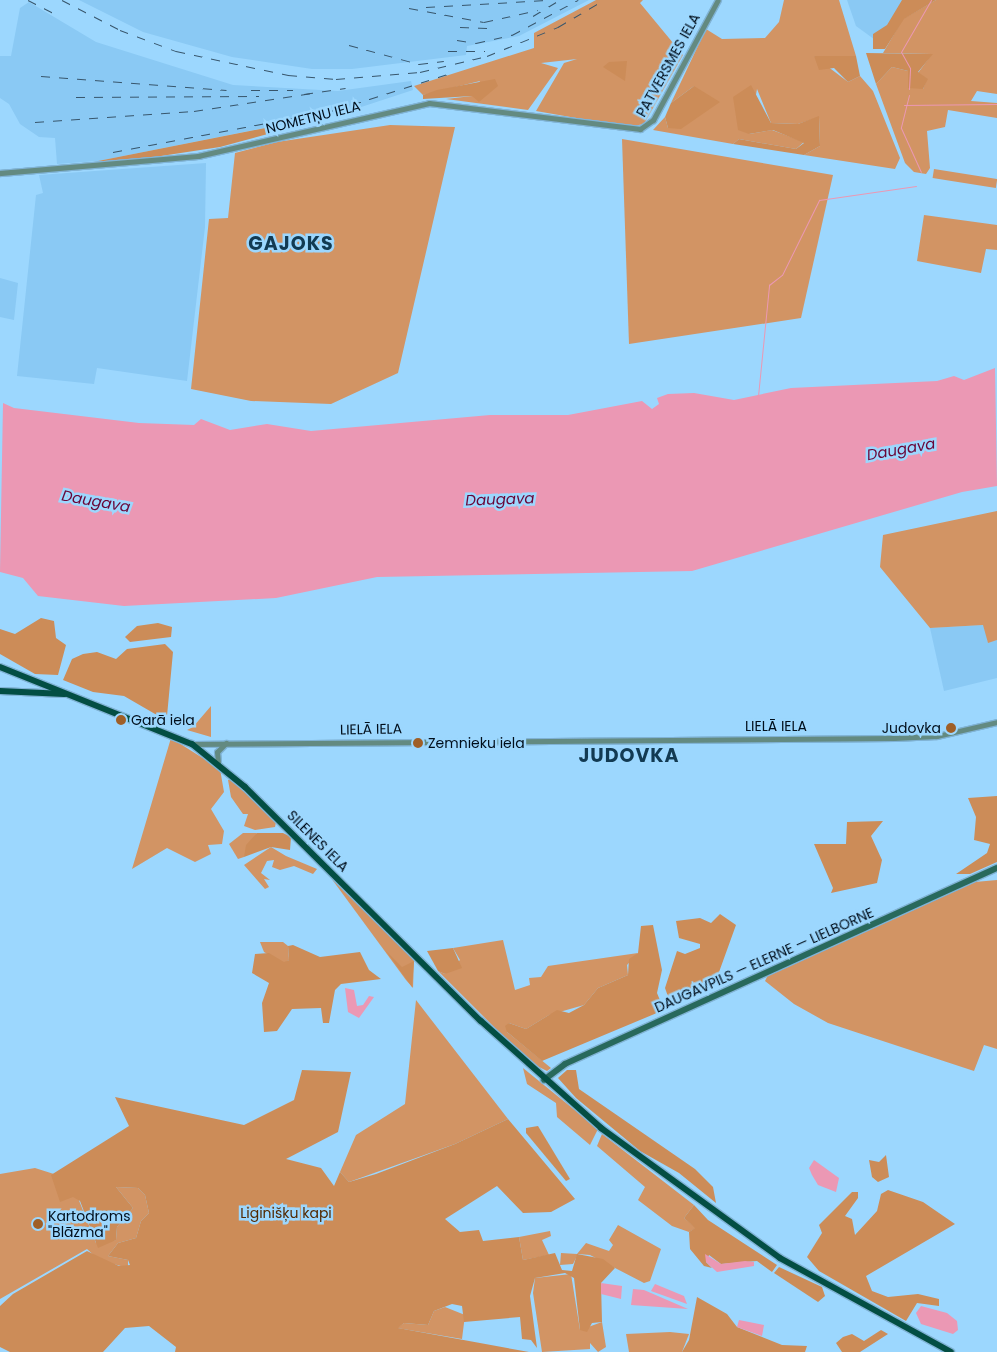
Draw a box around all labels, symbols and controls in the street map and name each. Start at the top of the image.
street label: PATVERSMES IELA [633,10,703,120]
street label: NOMETŅU IELA [264,97,362,137]
district label: GAJOKS [248,233,334,255]
water label: Daugava [865,434,937,464]
water label: Daugava [60,486,132,516]
water label: Daugava [465,489,535,509]
place label: Garā iela [131,712,195,728]
marker: Garā iela [115,714,127,726]
street label: LIELĀ IELA [745,718,807,734]
street label: LIELĀ IELA [340,720,402,738]
place label: Judovka [882,720,941,736]
marker: Judovka [945,722,957,734]
place label: Zemnieku iela [428,735,525,751]
marker: Zemnieku iela [412,737,424,749]
district label: JUDOVKA [578,745,680,767]
street label: SILENES IELA [284,807,352,875]
street label: DAUGAVPILS — ELERNE — LIELBORNE [652,904,876,1016]
park label: Liginišķu kapi [240,1205,332,1221]
place label: Kartodroms "Blāzma" [48,1208,131,1240]
marker: Kartodroms "Blāzma" [32,1218,44,1230]

